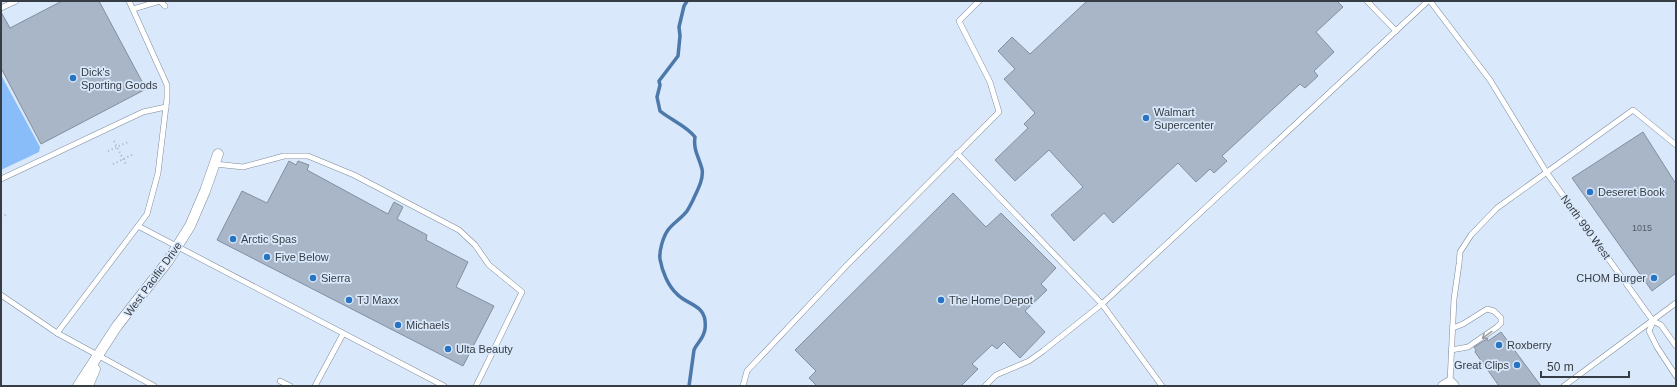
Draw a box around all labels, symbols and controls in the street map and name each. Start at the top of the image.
place label: Dick's Sporting Goods [81,66,158,91]
marker: Dick's Sporting Goods [68,73,78,83]
place label: Walmart Supercenter [1154,106,1214,131]
marker: Walmart Supercenter [1141,113,1151,123]
place label: Deseret Book [1598,186,1665,198]
marker: Deseret Book [1585,187,1595,197]
street label: North 990 West [1559,193,1613,261]
house number: 1015 [1632,223,1652,233]
place label: Arctic Spas [241,233,297,245]
marker: Arctic Spas [228,234,238,244]
street label: West Pacific Drive [122,239,184,319]
place label: Five Below [275,251,329,263]
marker: Five Below [262,252,272,262]
place label: Sierra [321,272,351,284]
place label: CHOM Burger [1576,272,1646,284]
marker: Sierra [308,273,318,283]
marker: CHOM Burger [1649,273,1659,283]
place label: TJ Maxx [357,294,399,306]
place label: The Home Depot [949,294,1033,306]
marker: TJ Maxx [344,295,354,305]
marker: The Home Depot [936,295,946,305]
place label: Michaels [406,319,450,331]
marker: Michaels [393,320,403,330]
one-way arrow [1481,331,1492,339]
place label: Roxberry [1507,339,1552,351]
marker: Roxberry [1494,340,1504,350]
place label: Ulta Beauty [456,343,513,355]
marker: Ulta Beauty [443,344,453,354]
scale bar [1541,353,1629,379]
place label: Great Clips [1454,359,1509,371]
marker: Great Clips [1512,360,1522,370]
text: 50 m [1547,360,1574,374]

